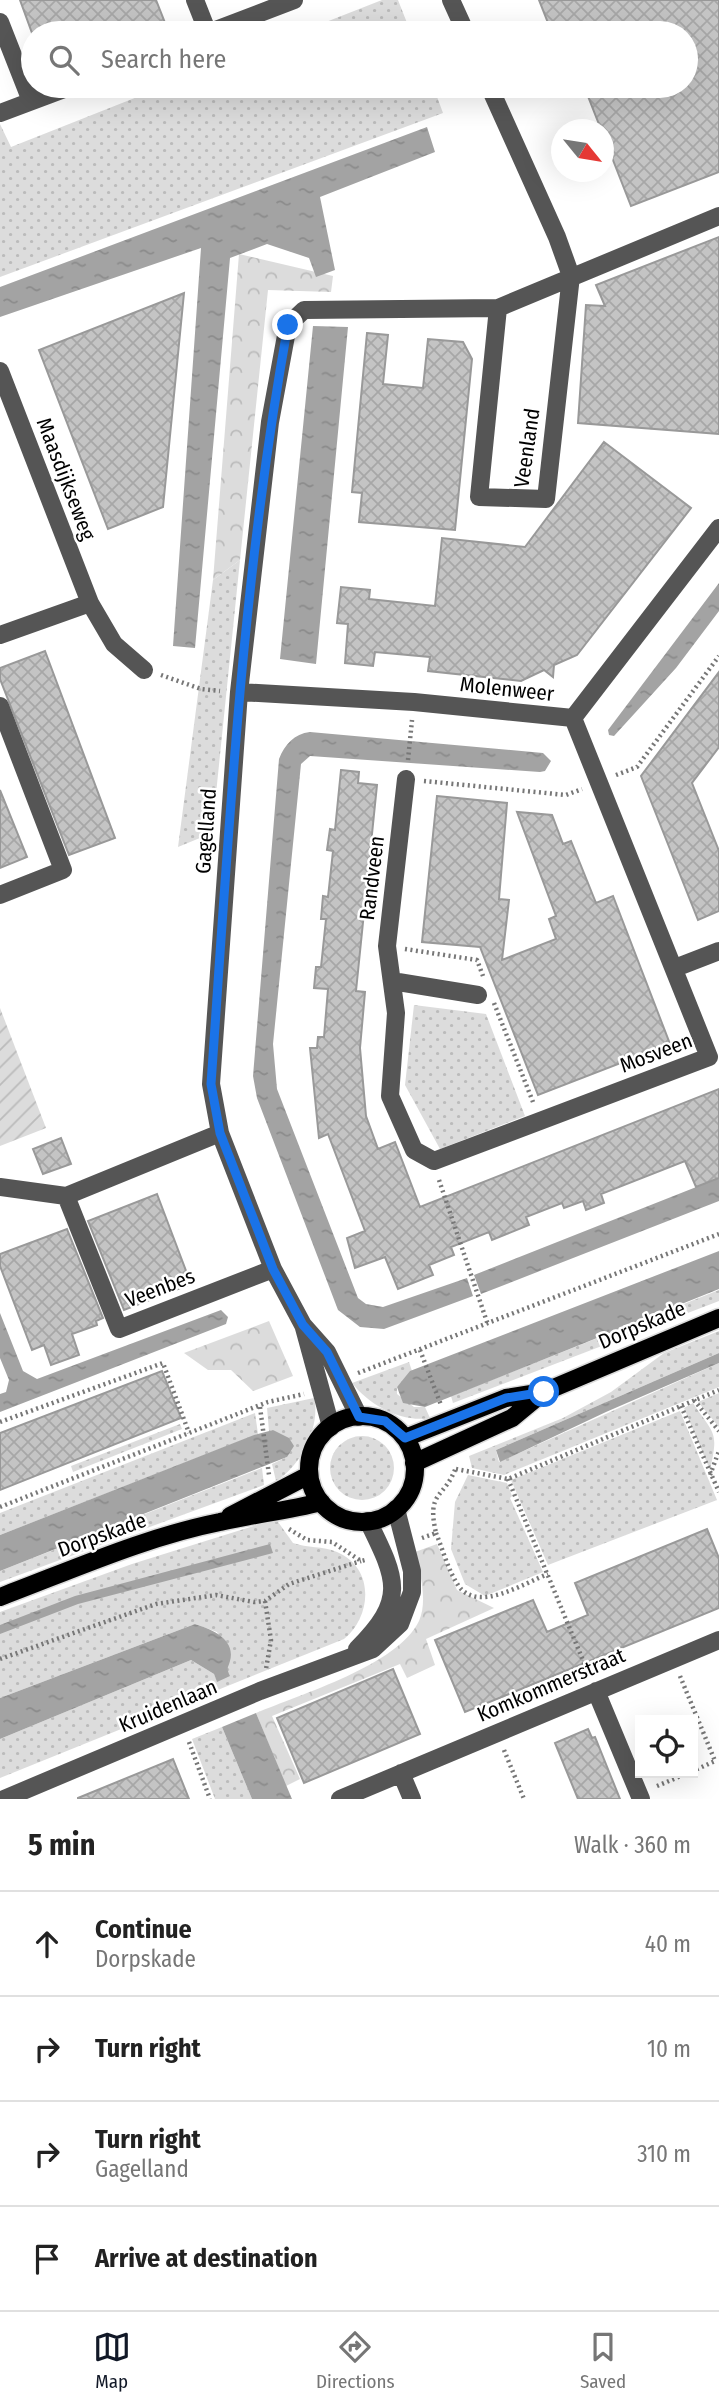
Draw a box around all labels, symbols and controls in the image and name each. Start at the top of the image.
search box [21,21,698,98]
icon: search [45,41,83,79]
text: Search here [101,44,226,75]
north arrow [551,119,614,182]
route end [272,309,303,340]
street label: Veenland [509,407,545,489]
street label: Maasdijkseweg [31,414,101,544]
street label: Molenweer [459,671,556,707]
street label: Gagelland [190,787,222,875]
street label: Randveen [354,834,390,922]
street label: Mosveen [616,1027,696,1079]
street label: Veenbes [121,1263,199,1313]
street label: Dorpskade [595,1295,689,1355]
route start [528,1376,559,1407]
street label: Dorpskade [54,1507,150,1563]
street label: Komkommerstraat [473,1642,629,1728]
street label: Kruidenlaan [115,1674,221,1738]
map controls [635,1715,698,1778]
button: locate [635,1715,698,1778]
text: 5 min [28,1827,95,1863]
text: Walk · 360 m [574,1831,691,1859]
text: Continue [95,1914,192,1945]
icon: ahead [28,1925,66,1963]
text: 40 m [645,1930,691,1958]
text: Dorpskade [95,1945,196,1973]
icon: right [28,2030,66,2068]
text: Turn right [95,2033,201,2064]
text: 10 m [647,2035,691,2063]
text: Turn right [95,2124,201,2155]
icon: right [28,2135,66,2173]
text: 310 m [637,2140,691,2168]
text: Gagelland [95,2155,189,2183]
icon: arrive [28,2240,66,2278]
text: Arrive at destination [95,2243,318,2274]
tab: Map [93,2328,131,2393]
tab: Directions [316,2328,395,2393]
tab: Saved [580,2328,626,2393]

